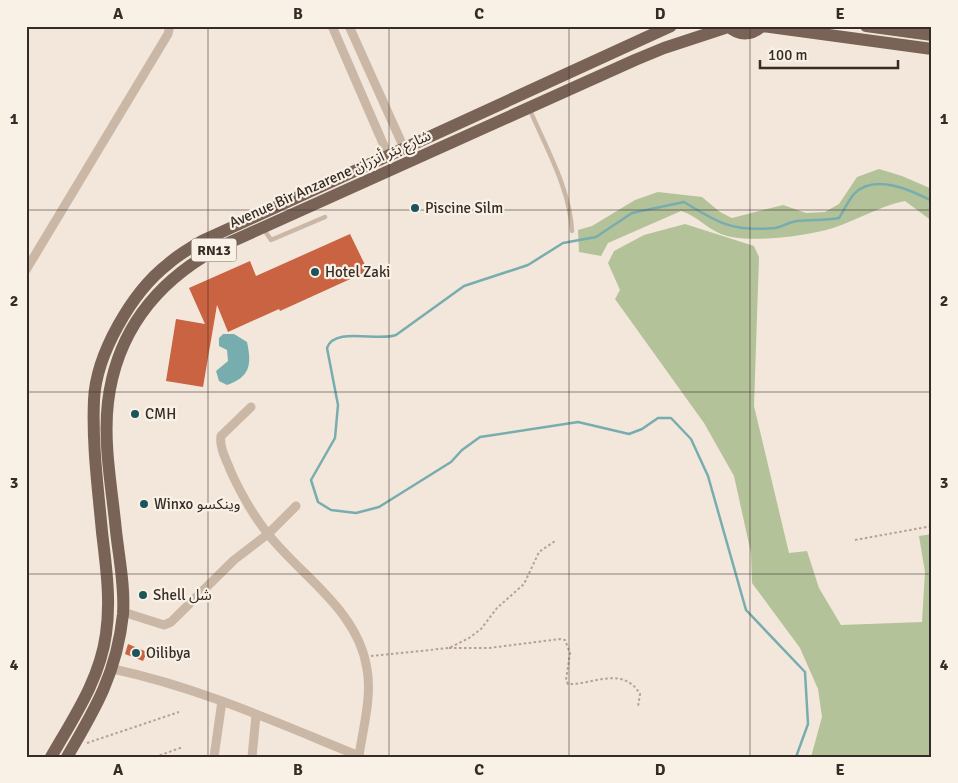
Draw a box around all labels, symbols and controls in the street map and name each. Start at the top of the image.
text: A [113,4,124,24]
text: B [293,4,303,24]
text: C [474,4,484,24]
text: D [655,4,666,24]
text: E [835,4,845,24]
scale bar [760,38,898,70]
text: 100 m [768,46,808,64]
text: 1 [10,109,19,129]
text: 1 [940,109,949,129]
street label: Avenue Bir Anzarene شارع بئر أنزران [226,126,435,235]
place label: Piscine Silm [425,199,503,217]
marker: Piscine Silm [409,202,421,214]
road number: RN13 [192,238,236,262]
place label: Hotel Zaki [325,263,390,281]
marker: Hotel Zaki [309,266,321,278]
text: 2 [10,291,18,311]
text: 2 [940,291,948,311]
place label: CMH [145,405,176,423]
marker: CMH [129,408,141,420]
text: 3 [10,473,18,493]
text: 3 [940,473,948,493]
place label: Winxo وينكسو [154,495,241,513]
marker: Winxo وينكسو [138,498,150,510]
place label: Shell شل [153,586,212,604]
marker: Shell شل [137,589,149,601]
place label: Oilibya [146,644,191,662]
marker: Oilibya [130,647,142,659]
text: 4 [10,655,19,675]
text: 4 [940,655,949,675]
text: A [113,760,124,780]
text: B [293,760,303,780]
text: C [474,760,484,780]
text: D [655,760,666,780]
text: E [835,760,845,780]

